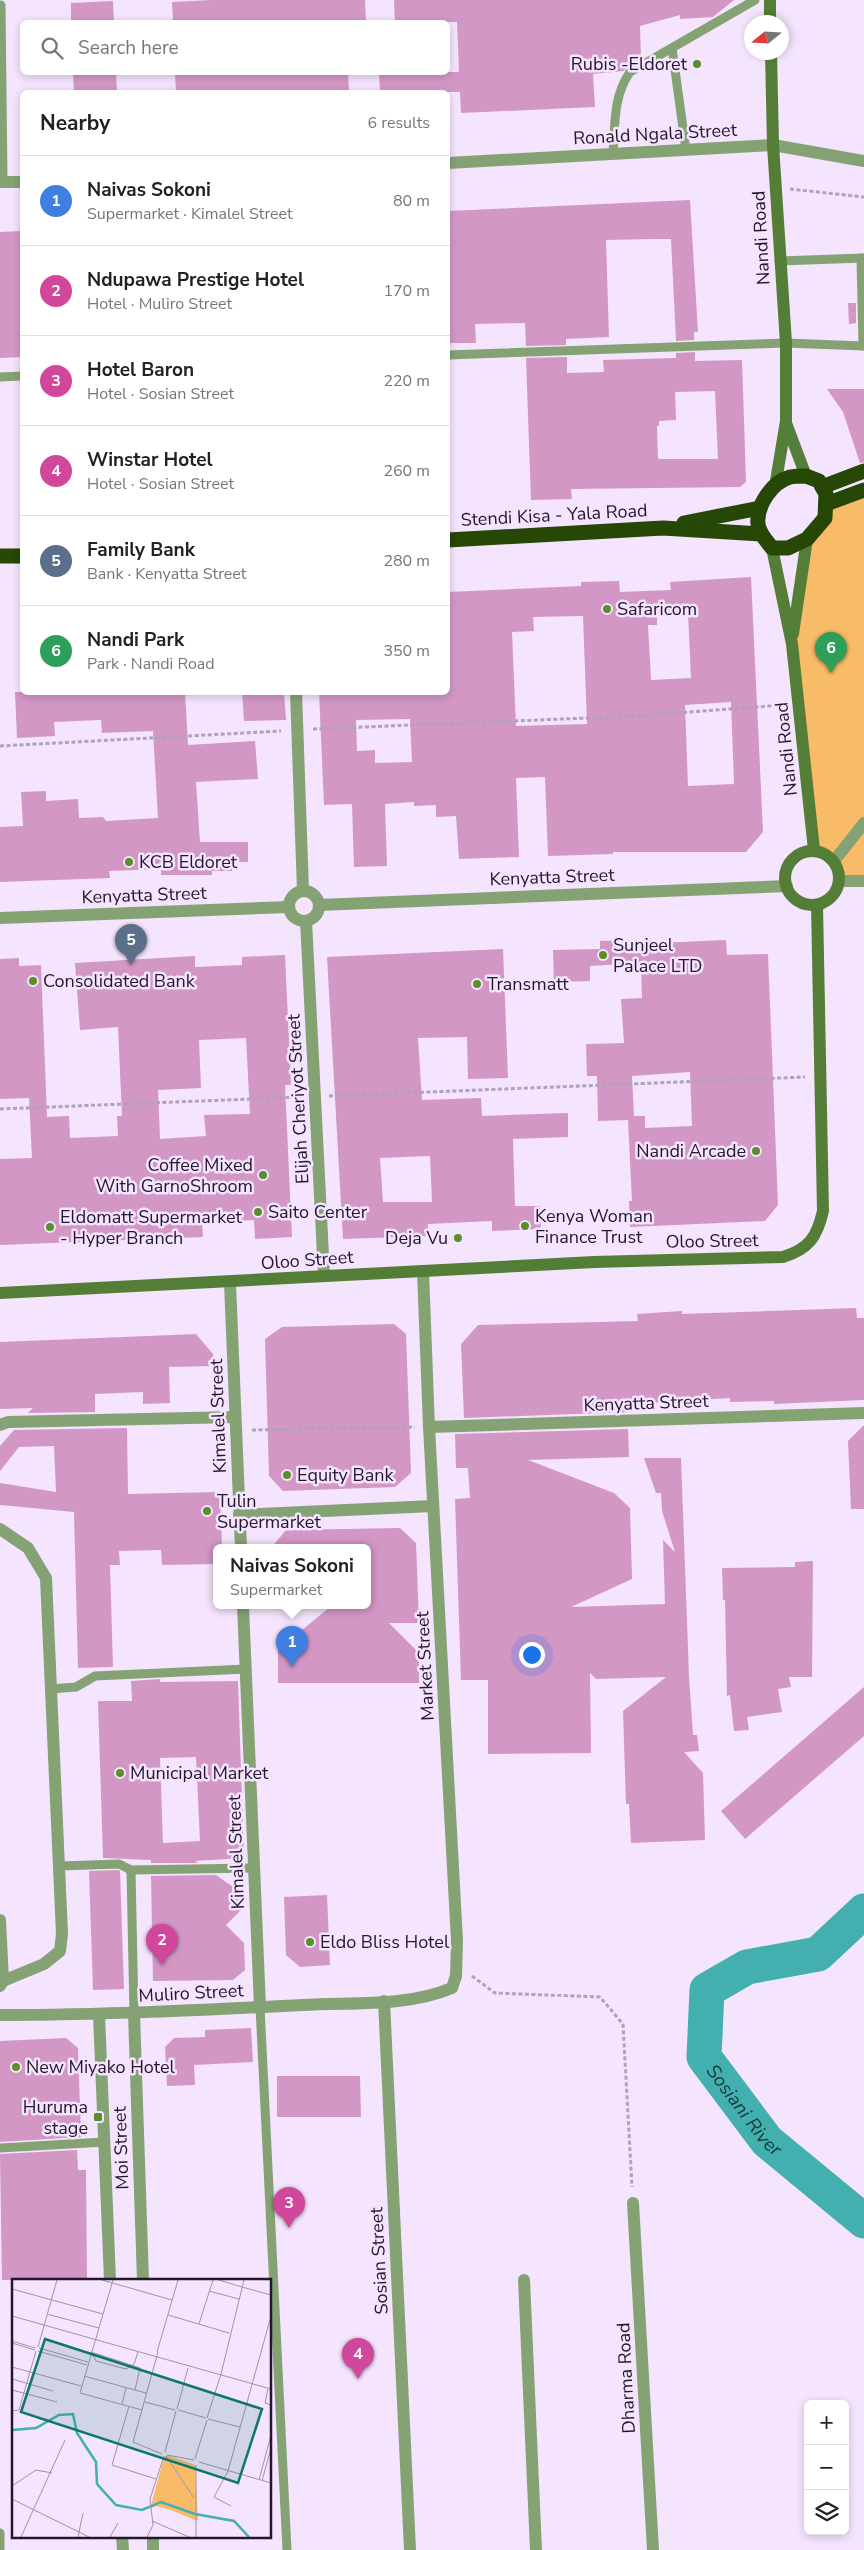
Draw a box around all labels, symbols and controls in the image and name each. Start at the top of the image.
north arrow [744,15,789,60]
search box [20,20,450,75]
icon: search [38,34,66,62]
text: Search here [78,35,179,61]
place label: Rubis -Eldoret [571,52,688,76]
marker: Rubis -Eldoret [691,58,703,70]
text: Nearby [40,109,110,137]
text: 6 results [368,112,430,134]
street label: Ronald Ngala Street [572,118,738,150]
text: Naivas Sokoni [87,177,211,203]
text: 1 [51,190,61,212]
text: 80 m [393,190,430,212]
street label: Nandi Road [747,190,775,286]
text: Supermarket · Kimalel Street [87,203,293,225]
text: Ndupawa Prestige Hotel [87,267,304,293]
text: 2 [51,280,61,302]
text: 170 m [383,280,430,302]
text: Hotel · Muliro Street [87,293,232,315]
text: Hotel Baron [87,357,194,383]
text: 3 [51,370,61,392]
text: 220 m [383,370,430,392]
text: Hotel · Sosian Street [87,383,234,405]
text: Winstar Hotel [87,447,213,473]
text: 4 [51,460,61,482]
text: 260 m [383,460,430,482]
text: Hotel · Sosian Street [87,473,234,495]
street label: Stendi Kisa - Yala Road [460,498,648,532]
text: Family Bank [87,537,195,563]
text: 5 [51,550,61,572]
text: 280 m [383,550,430,572]
text: Bank · Kenyatta Street [87,563,246,585]
place label: Safaricom [617,597,697,621]
marker: Safaricom [601,603,613,615]
text: Nandi Park [87,627,184,653]
pin: 6 [815,632,847,673]
text: 6 [51,640,61,662]
text: 350 m [383,640,430,662]
text: Park · Nandi Road [87,653,215,675]
street label: Nandi Road [769,701,803,797]
place label: KCB Eldoret [139,850,238,874]
marker: KCB Eldoret [123,856,135,868]
street label: Kenyatta Street [489,863,616,891]
street label: Kenyatta Street [81,881,208,909]
pin: 5 [115,924,147,965]
place label: Sunjeel Palace LTD [613,933,702,978]
marker: Sunjeel Palace LTD [597,949,609,961]
place label: Consolidated Bank [43,969,196,993]
place label: Transmatt [487,972,569,996]
marker: Consolidated Bank [27,975,39,987]
marker: Transmatt [471,978,483,990]
street label: Elijah Cheriyot Street [282,1013,314,1185]
place label: Nandi Arcade [636,1139,746,1163]
marker: Nandi Arcade [750,1145,762,1157]
place label: Coffee Mixed With GarnoShroom [96,1153,253,1198]
marker: Coffee Mixed With GarnoShroom [257,1169,269,1181]
place label: Saito Center [268,1200,368,1224]
place label: Kenya Woman Finance Trust [535,1204,653,1249]
place label: Eldomatt Supermarket - Hyper Branch [60,1205,243,1250]
marker: Saito Center [252,1206,264,1218]
marker: Kenya Woman Finance Trust [519,1220,531,1232]
marker: Eldomatt Supermarket - Hyper Branch [44,1221,56,1233]
place label: Deja Vu [385,1226,448,1250]
street label: Oloo Street [665,1228,759,1254]
marker: Deja Vu [452,1232,464,1244]
street label: Oloo Street [260,1245,355,1275]
street label: Kimalel Street [204,1358,232,1474]
street label: Kenyatta Street [583,1389,710,1417]
place label: Equity Bank [297,1463,394,1487]
marker: Equity Bank [281,1469,293,1481]
place label: Tulin Supermarket [217,1489,321,1534]
marker: Tulin Supermarket [201,1505,213,1517]
popup [213,1544,371,1609]
text: Naivas Sokoni [230,1553,354,1579]
text: Supermarket [230,1579,322,1601]
street label: Market Street [410,1610,440,1721]
pin: 1 [276,1626,308,1667]
your location [519,1642,545,1668]
place label: Municipal Market [130,1761,269,1785]
marker: Municipal Market [114,1767,126,1779]
street label: Kimalel Street [222,1794,250,1910]
pin: 2 [146,1924,178,1965]
place label: Eldo Bliss Hotel [320,1930,450,1954]
marker: Eldo Bliss Hotel [304,1936,316,1948]
street label: Muliro Street [138,1978,245,2008]
place label: New Miyako Hotel [26,2055,176,2079]
water label: Sosiani River [700,2059,788,2163]
marker: New Miyako Hotel [10,2061,22,2073]
place label: Huruma stage [23,2095,88,2140]
street label: Moi Street [108,2105,134,2190]
marker: Huruma stage [92,2111,104,2123]
pin: 3 [273,2187,305,2228]
street label: Sosian Street [364,2206,394,2315]
inset map [12,2279,271,2538]
street label: Dharma Road [611,2322,641,2434]
pin: 4 [342,2338,374,2379]
map controls [804,2400,849,2535]
button: + [804,2400,849,2445]
button: − [804,2445,849,2490]
button: layers [804,2490,849,2535]

